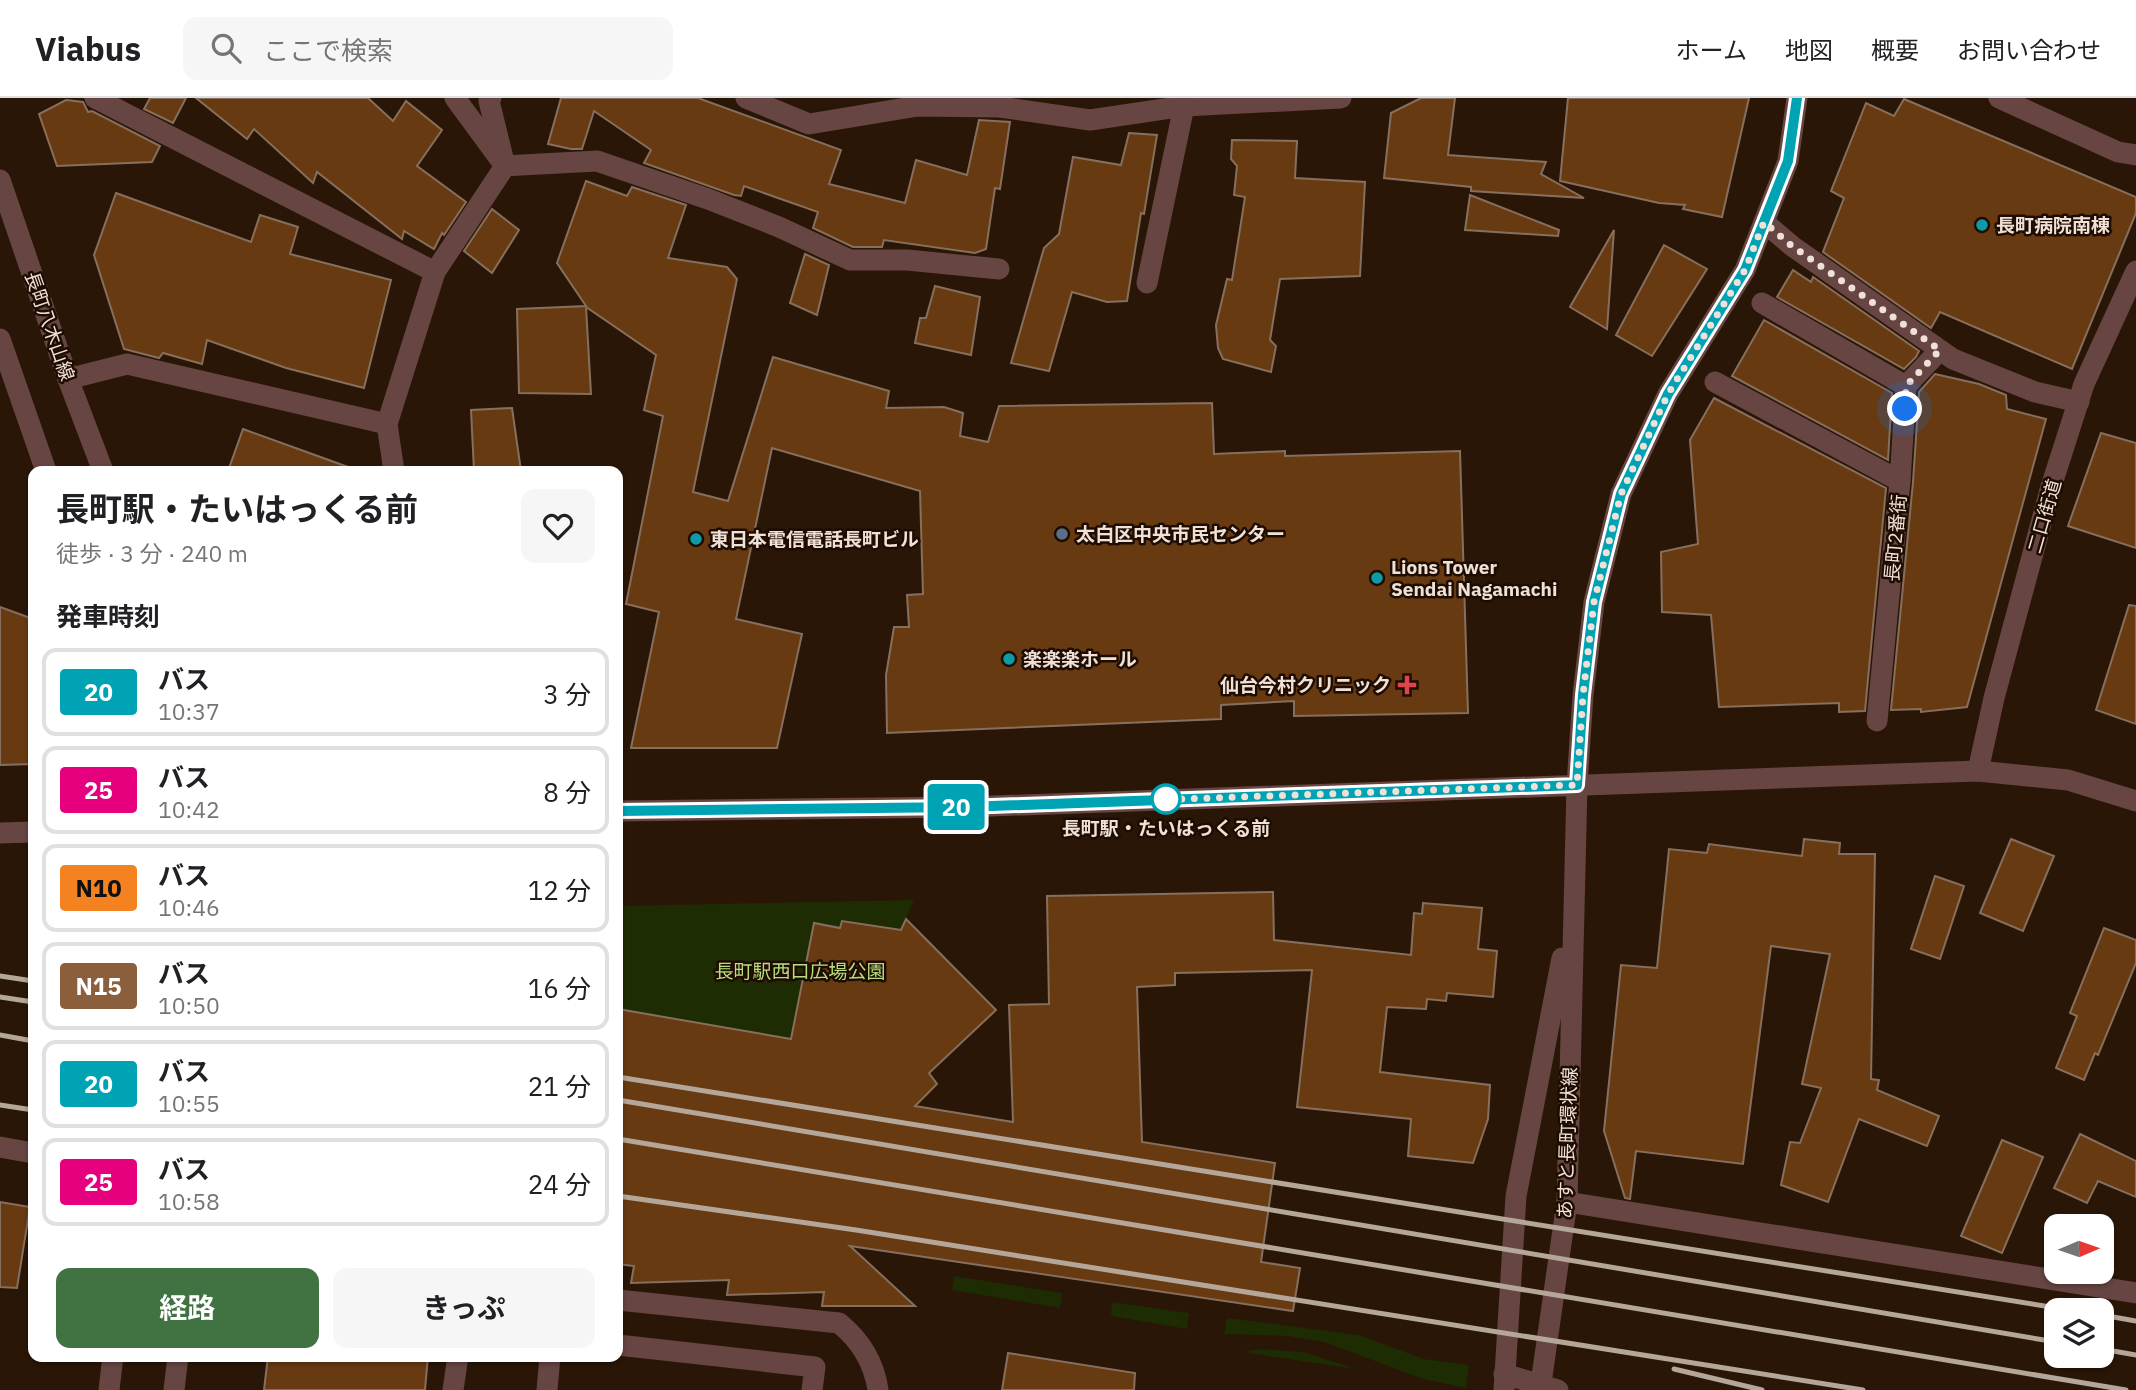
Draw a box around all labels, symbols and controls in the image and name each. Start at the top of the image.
search box [183,17,673,80]
text: Viabus [35,27,141,70]
icon: search [207,29,245,67]
text: ここで検索 [263,33,393,67]
text: ホーム [1676,34,1747,66]
text: 地図 [1785,34,1833,66]
text: 概要 [1871,34,1919,66]
text: お問い合わせ [1957,34,2101,66]
place label: 長町病院南棟 [1996,213,2110,237]
marker: 長町病院南棟 [1974,217,1990,233]
street label: 長町八木山線 [20,268,80,384]
your location [1887,391,1922,426]
street label: 二口街道 [2022,476,2066,556]
text: 長町駅・たいはっくる前 [56,487,418,530]
button: heart [521,489,595,563]
street label: 長町2番街 [1879,493,1911,583]
place label: 太白区中央市民センター [1076,522,1285,546]
marker: 太白区中央市民センター [1054,526,1070,542]
place label: 東日本電信電話長町ビル [710,527,919,551]
marker: 東日本電信電話長町ビル [688,531,704,547]
text: 徒歩 · 3 分 · 240 m [56,538,248,568]
place label: Lions Tower Sendai Nagamachi [1391,555,1557,601]
marker: Lions Tower Sendai Nagamachi [1369,570,1385,586]
text: 発車時刻 [56,599,160,633]
place label: 楽楽楽ホール [1023,647,1137,671]
marker: 楽楽楽ホール [1001,651,1017,667]
text: バス [158,662,210,696]
place label: 仙台今村クリニック [1220,673,1391,697]
marker: 仙台今村クリニック [1397,675,1417,695]
text: 20 [84,676,113,708]
text: 3 分 [543,677,591,711]
text: 10:37 [158,696,220,726]
text: バス [158,760,210,794]
text: 25 [84,774,113,806]
text: 8 分 [543,775,591,809]
line badge: 20 [925,784,988,830]
marker: 長町駅・たいはっくる前 [1151,784,1181,814]
text: 20 [942,791,970,823]
text: 10:42 [158,794,220,824]
place label: 長町駅・たいはっくる前 [1062,816,1270,840]
text: バス [158,858,210,892]
text: N10 [75,872,122,904]
text: 12 分 [528,873,591,907]
text: 10:46 [158,892,220,922]
text: バス [158,956,210,990]
park label: 長町駅西口広場公園 [714,959,886,983]
text: N15 [75,970,122,1002]
text: 16 分 [528,971,591,1005]
text: 10:50 [158,990,220,1020]
text: バス [158,1054,210,1088]
street label: あすと長町環状線 [1552,1067,1582,1219]
text: 20 [84,1068,113,1100]
text: 21 分 [528,1069,591,1103]
text: 10:55 [158,1088,220,1118]
text: バス [158,1152,210,1186]
text: 25 [84,1166,113,1198]
text: 24 分 [528,1167,591,1201]
text: 10:58 [158,1186,220,1216]
north arrow [2044,1214,2114,1284]
map controls [2044,1214,2114,1368]
button: 経路 [56,1268,319,1348]
button: きっぷ [333,1268,595,1348]
button: layers [2044,1298,2114,1368]

